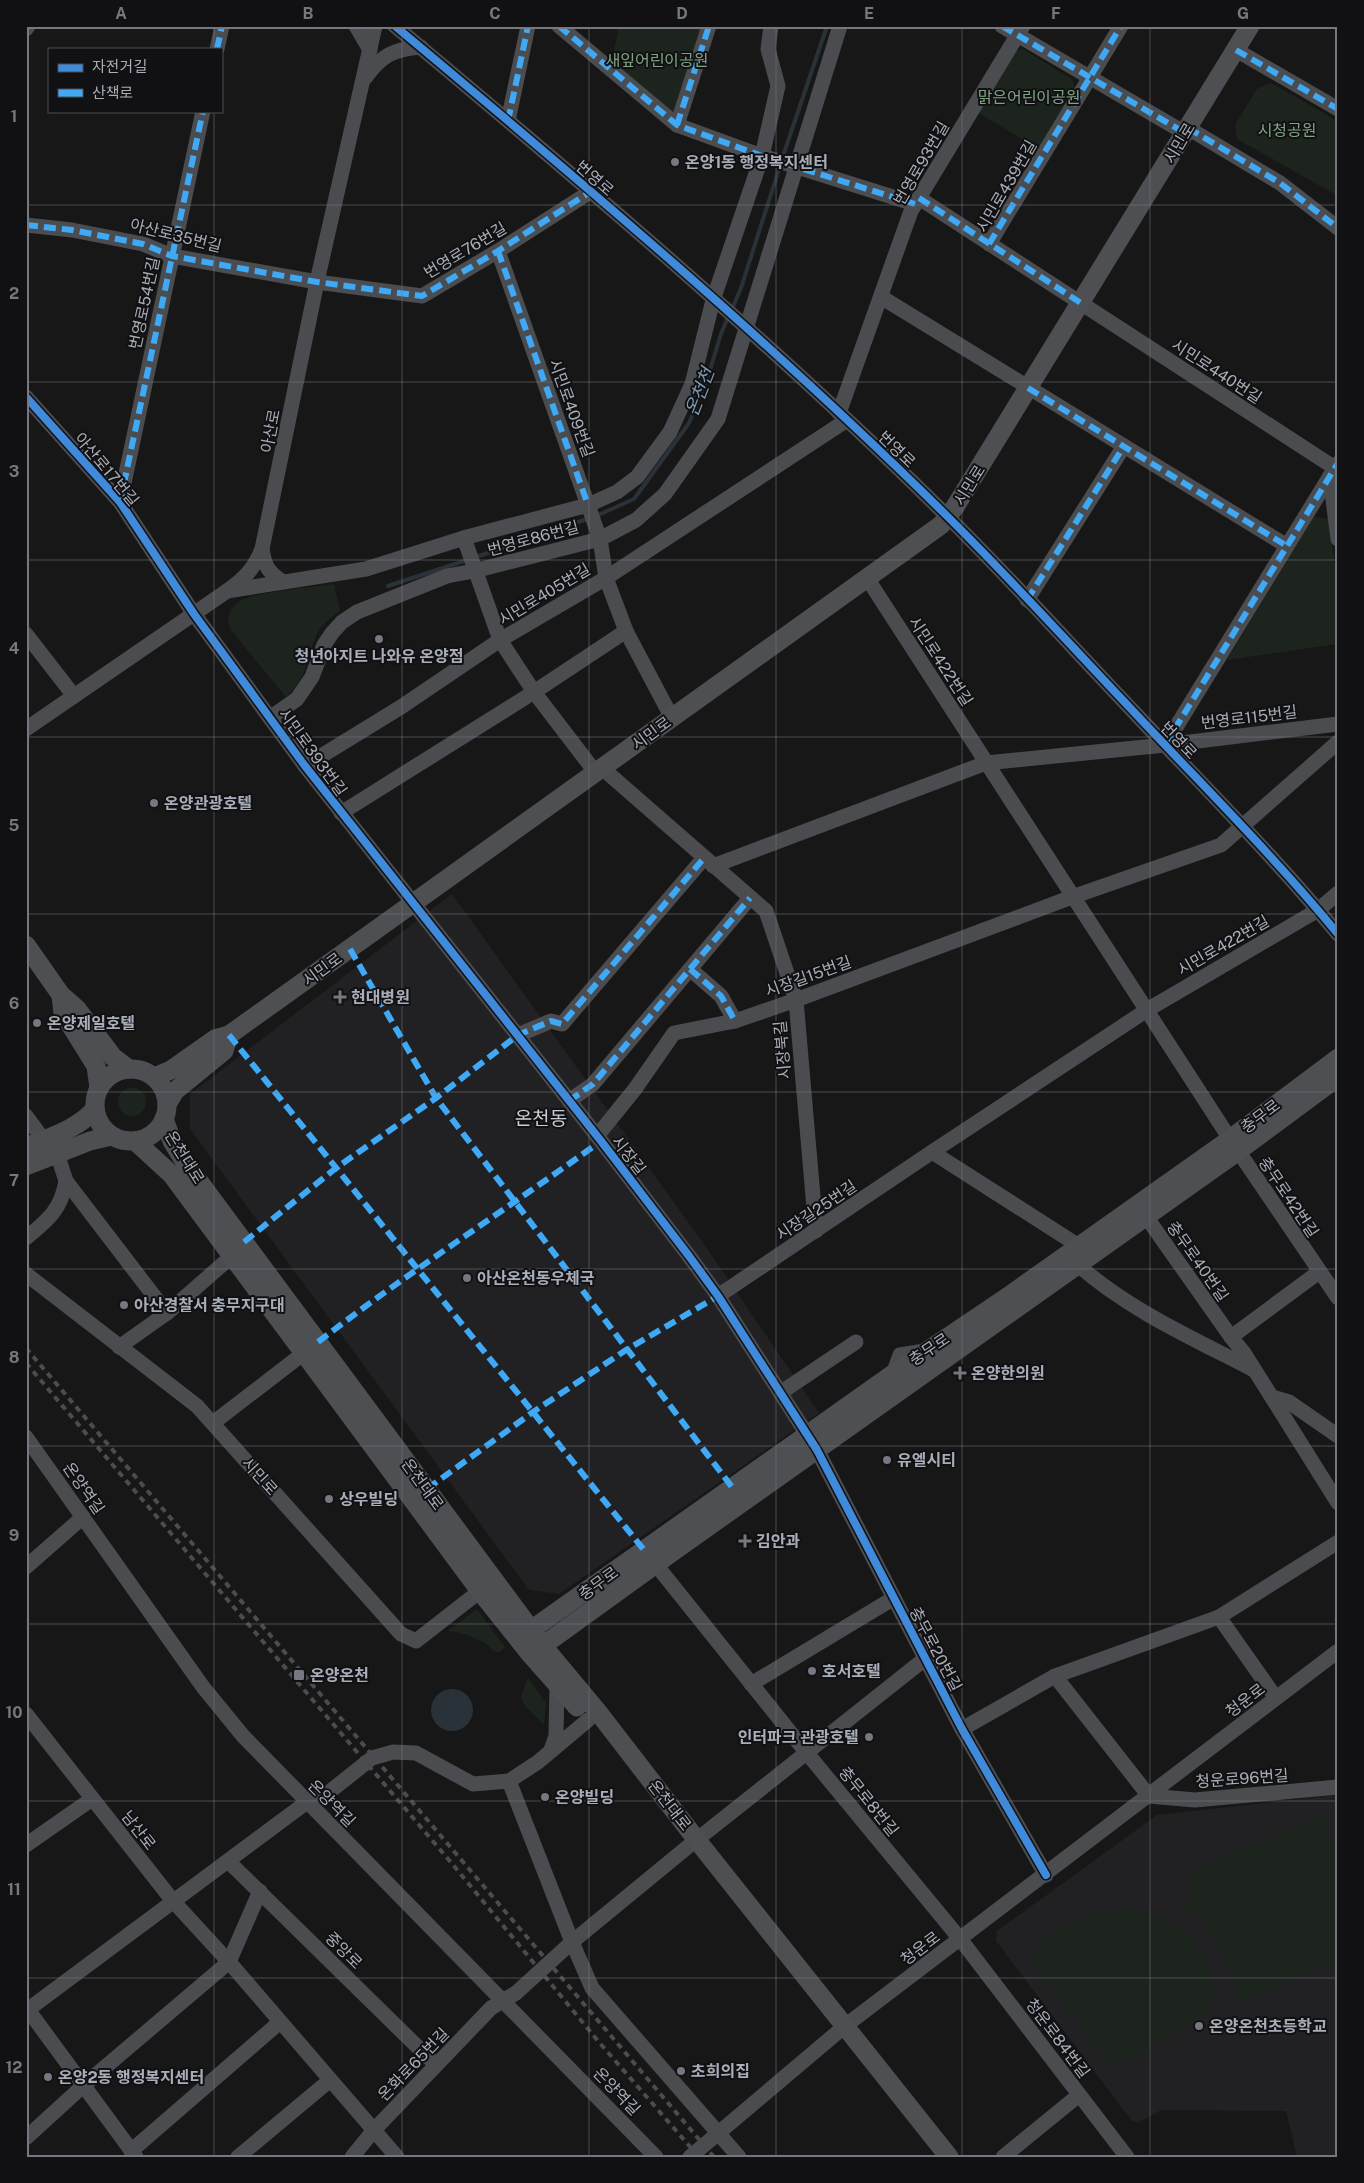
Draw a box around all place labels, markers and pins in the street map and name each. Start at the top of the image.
place label: 온양1동 행정복지센터 [685,153,828,172]
marker: 온양1동 행정복지센터 [669,156,681,168]
marker: 청년아지트 나와유 온양점 [373,633,385,645]
place label: 청년아지트 나와유 온양점 [294,647,464,666]
place label: 온양관광호텔 [164,794,252,813]
marker: 온양관광호텔 [148,797,160,809]
place label: 현대병원 [351,988,410,1007]
marker: 현대병원 [333,990,347,1004]
place label: 온양제일호텔 [47,1014,135,1033]
marker: 온양제일호텔 [31,1017,43,1029]
place label: 아산온천동우체국 [477,1269,595,1288]
marker: 아산온천동우체국 [461,1272,473,1284]
place label: 아산경찰서 충무지구대 [134,1296,285,1315]
marker: 아산경찰서 충무지구대 [118,1299,130,1311]
place label: 온양한의원 [971,1364,1045,1383]
marker: 온양한의원 [953,1366,967,1380]
place label: 유엘시티 [897,1451,956,1470]
marker: 유엘시티 [881,1454,893,1466]
place label: 상우빌딩 [339,1490,398,1509]
marker: 상우빌딩 [323,1493,335,1505]
place label: 김안과 [756,1532,800,1551]
marker: 김안과 [738,1534,752,1548]
place label: 호서호텔 [822,1662,881,1681]
marker: 호서호텔 [806,1665,818,1677]
place label: 온양온천 [310,1666,369,1685]
marker: 온양온천 [292,1668,306,1682]
place label: 인터파크 관광호텔 [738,1728,859,1747]
marker: 인터파크 관광호텔 [863,1731,875,1743]
place label: 온양빌딩 [555,1788,614,1807]
marker: 온양빌딩 [539,1791,551,1803]
place label: 온양온천초등학교 [1209,2017,1327,2036]
marker: 온양온천초등학교 [1193,2020,1205,2032]
place label: 초희의집 [691,2062,750,2081]
marker: 초희의집 [675,2065,687,2077]
place label: 온양2동 행정복지센터 [58,2068,204,2087]
marker: 온양2동 행정복지센터 [42,2071,54,2083]

